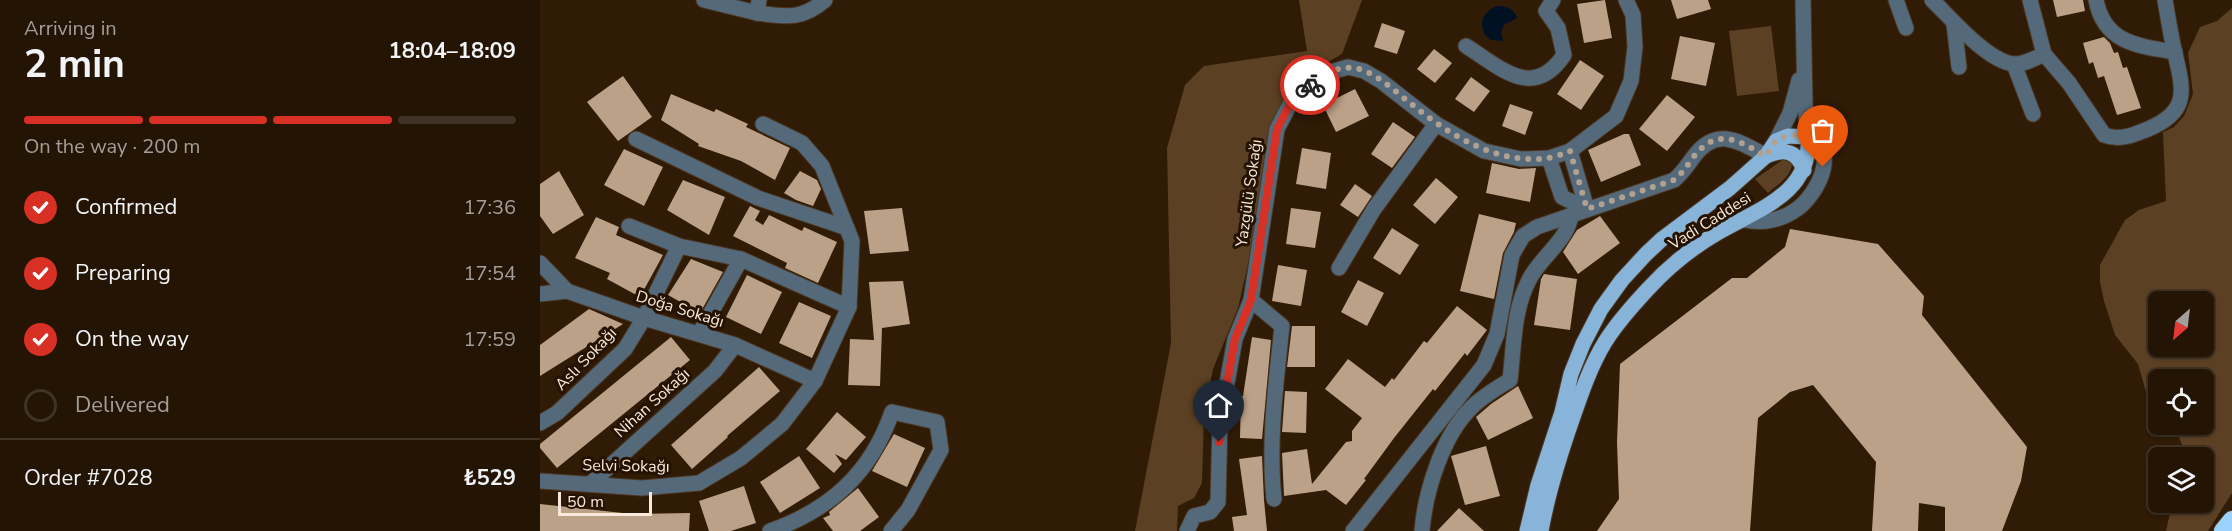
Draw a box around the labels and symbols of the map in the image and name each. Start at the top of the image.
courier [1280,55,1340,115]
pin [1797,105,1848,167]
street label: Yazgülü Sokağı [1230,138,1267,249]
street label: Vadi Caddesi [1664,187,1755,256]
street label: Doğa Sokağı [633,285,727,333]
north arrow [2148,291,2214,357]
street label: Aslı Sokağı [550,323,622,395]
street label: Nihan Sokağı [610,363,694,443]
pin [1193,380,1244,442]
street label: Selvi Sokağı [582,454,670,478]
scale bar [558,489,652,516]

